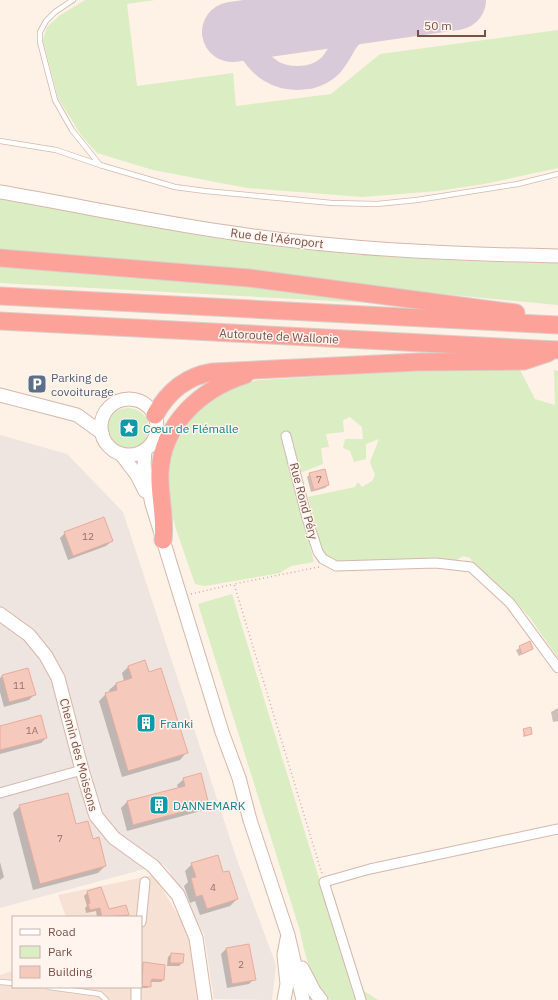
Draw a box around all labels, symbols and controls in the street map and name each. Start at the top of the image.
scale bar [418,12,485,38]
text: 50 m [424,18,452,33]
street label: Rue de l'Aéroport [230,225,324,251]
street label: Autoroute de Wallonie [219,325,340,347]
place label: Parking de covoiturage [51,370,114,399]
parking icon: Parking de covoiturage [26,373,48,395]
place icon: Cœur de Flémalle [118,417,140,439]
place label: Cœur de Flémalle [143,421,239,436]
street label: Rue Rond Péry [287,461,321,541]
house number: 7 [316,473,322,486]
house number: 12 [82,530,94,543]
house number: 11 [13,679,25,692]
street label: Chemin des Moissons [57,697,101,813]
building icon: Franki [135,712,157,734]
place label: Franki [160,716,193,731]
house number: 1A [26,724,39,737]
building icon: DANNEMARK [148,794,170,816]
place label: DANNEMARK [173,798,246,813]
house number: 7 [57,832,63,845]
house number: 4 [210,881,216,894]
legend [12,916,142,988]
text: Road [48,924,76,939]
text: Park [48,944,73,959]
house number: 2 [238,958,244,971]
text: Building [48,964,93,979]

